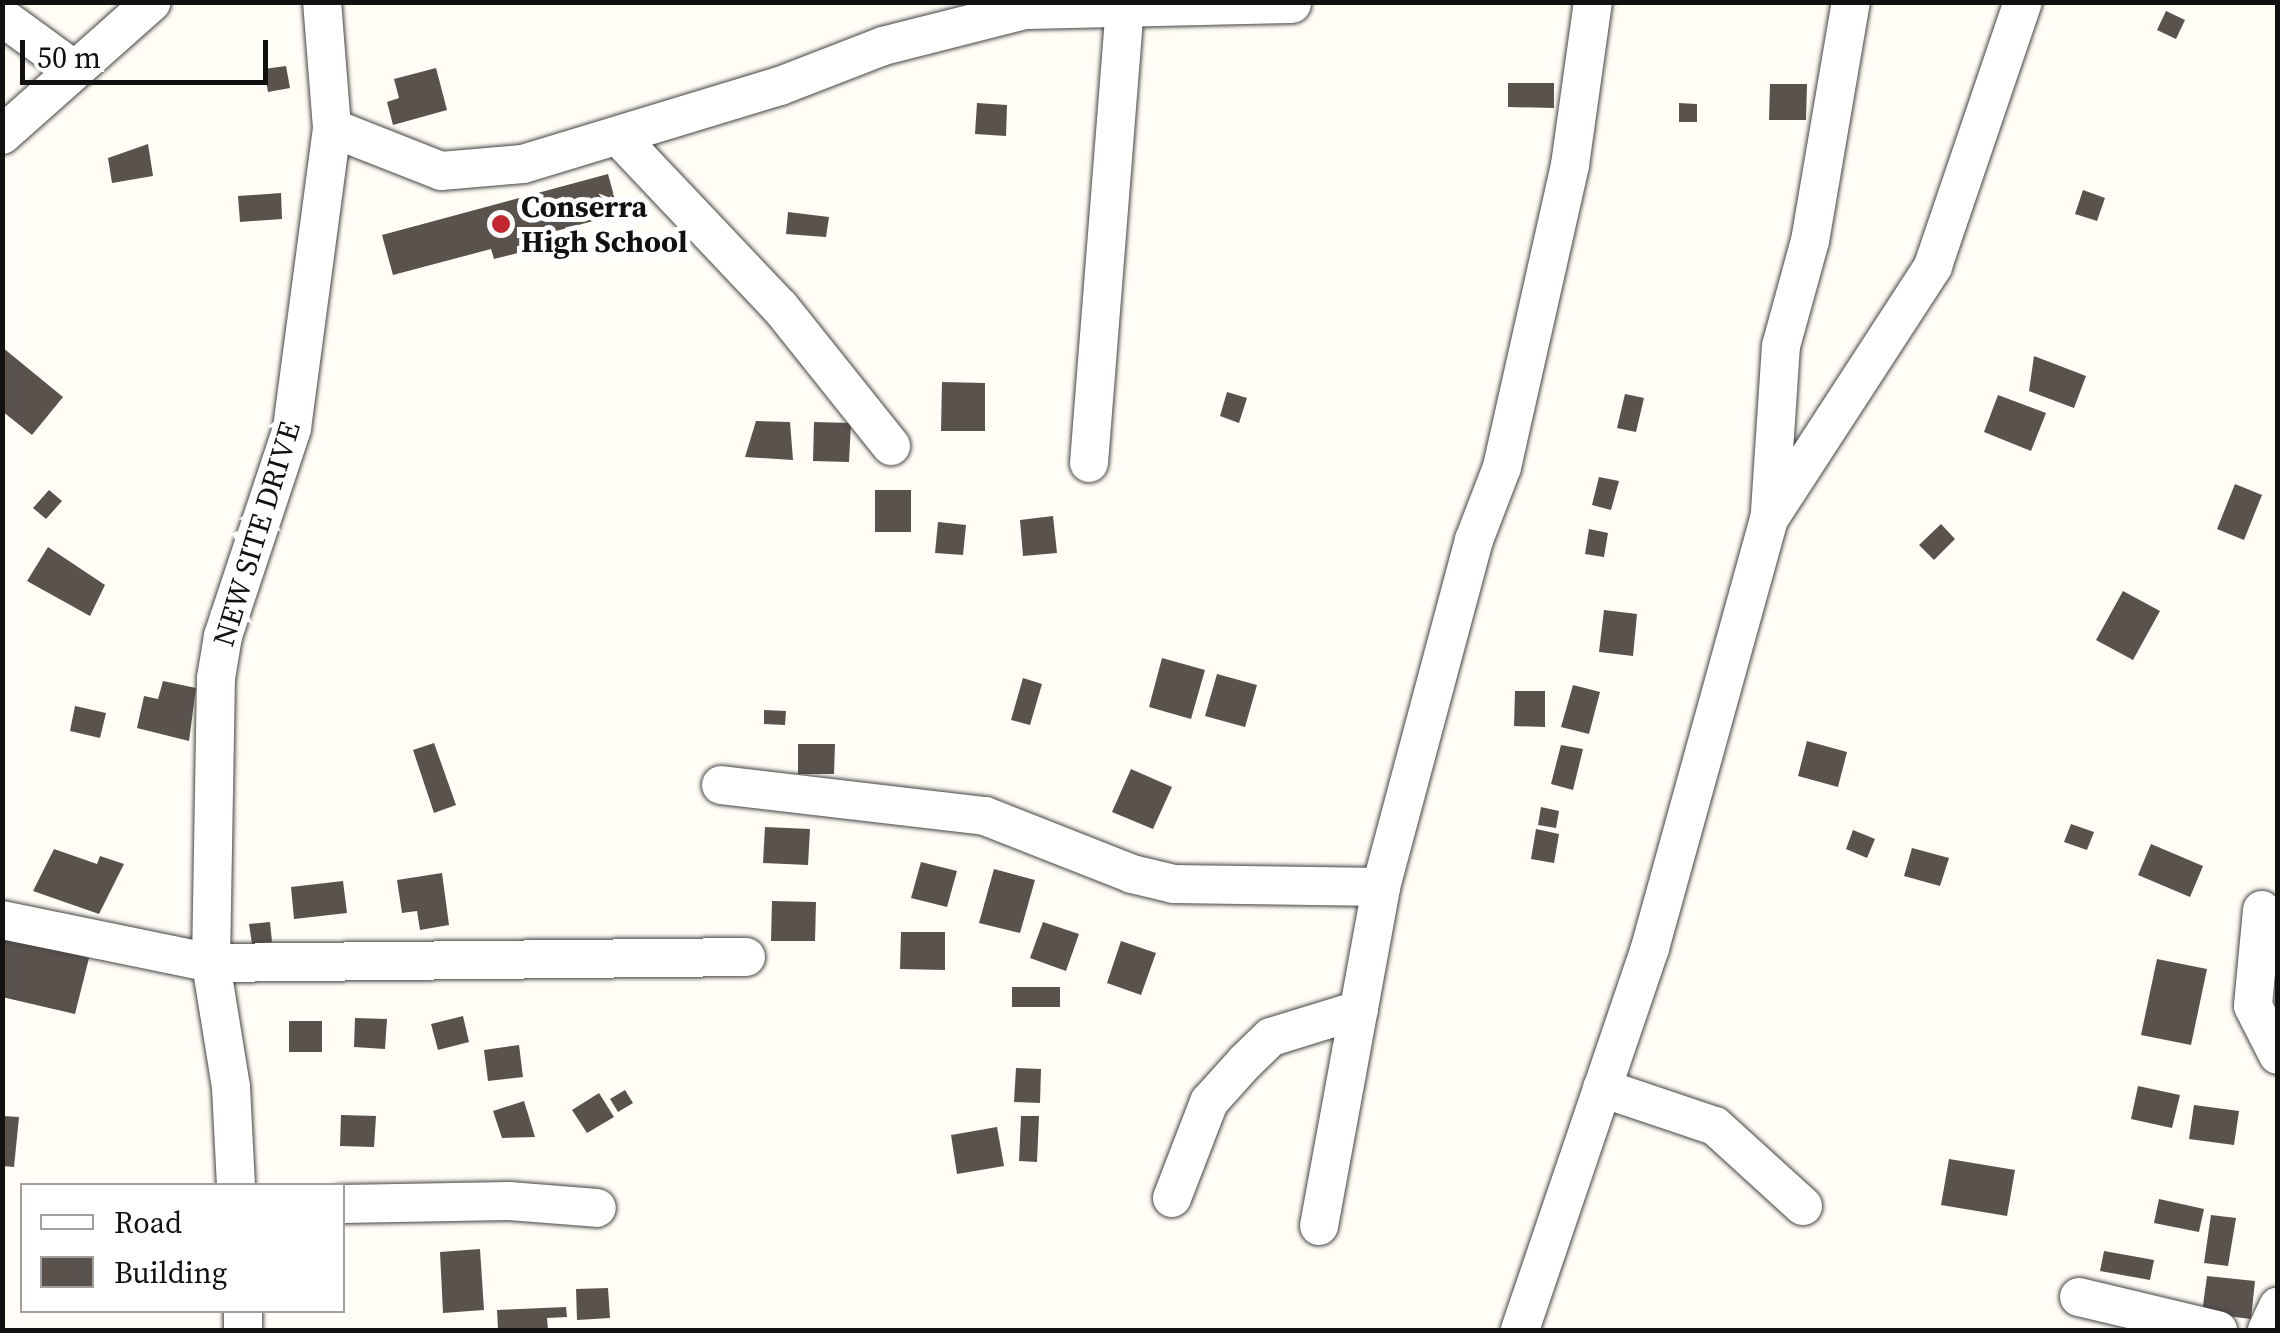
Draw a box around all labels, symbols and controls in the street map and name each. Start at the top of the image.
scale bar [25,20,272,82]
text: 50 m [37,37,101,78]
place label: Conserra High School [521,189,688,260]
marker: Conserra High School [490,213,512,235]
street label: NEW SITE DRIVE [206,417,308,651]
legend [20,1183,345,1313]
text: Road [114,1202,182,1243]
text: Building [114,1252,227,1293]

